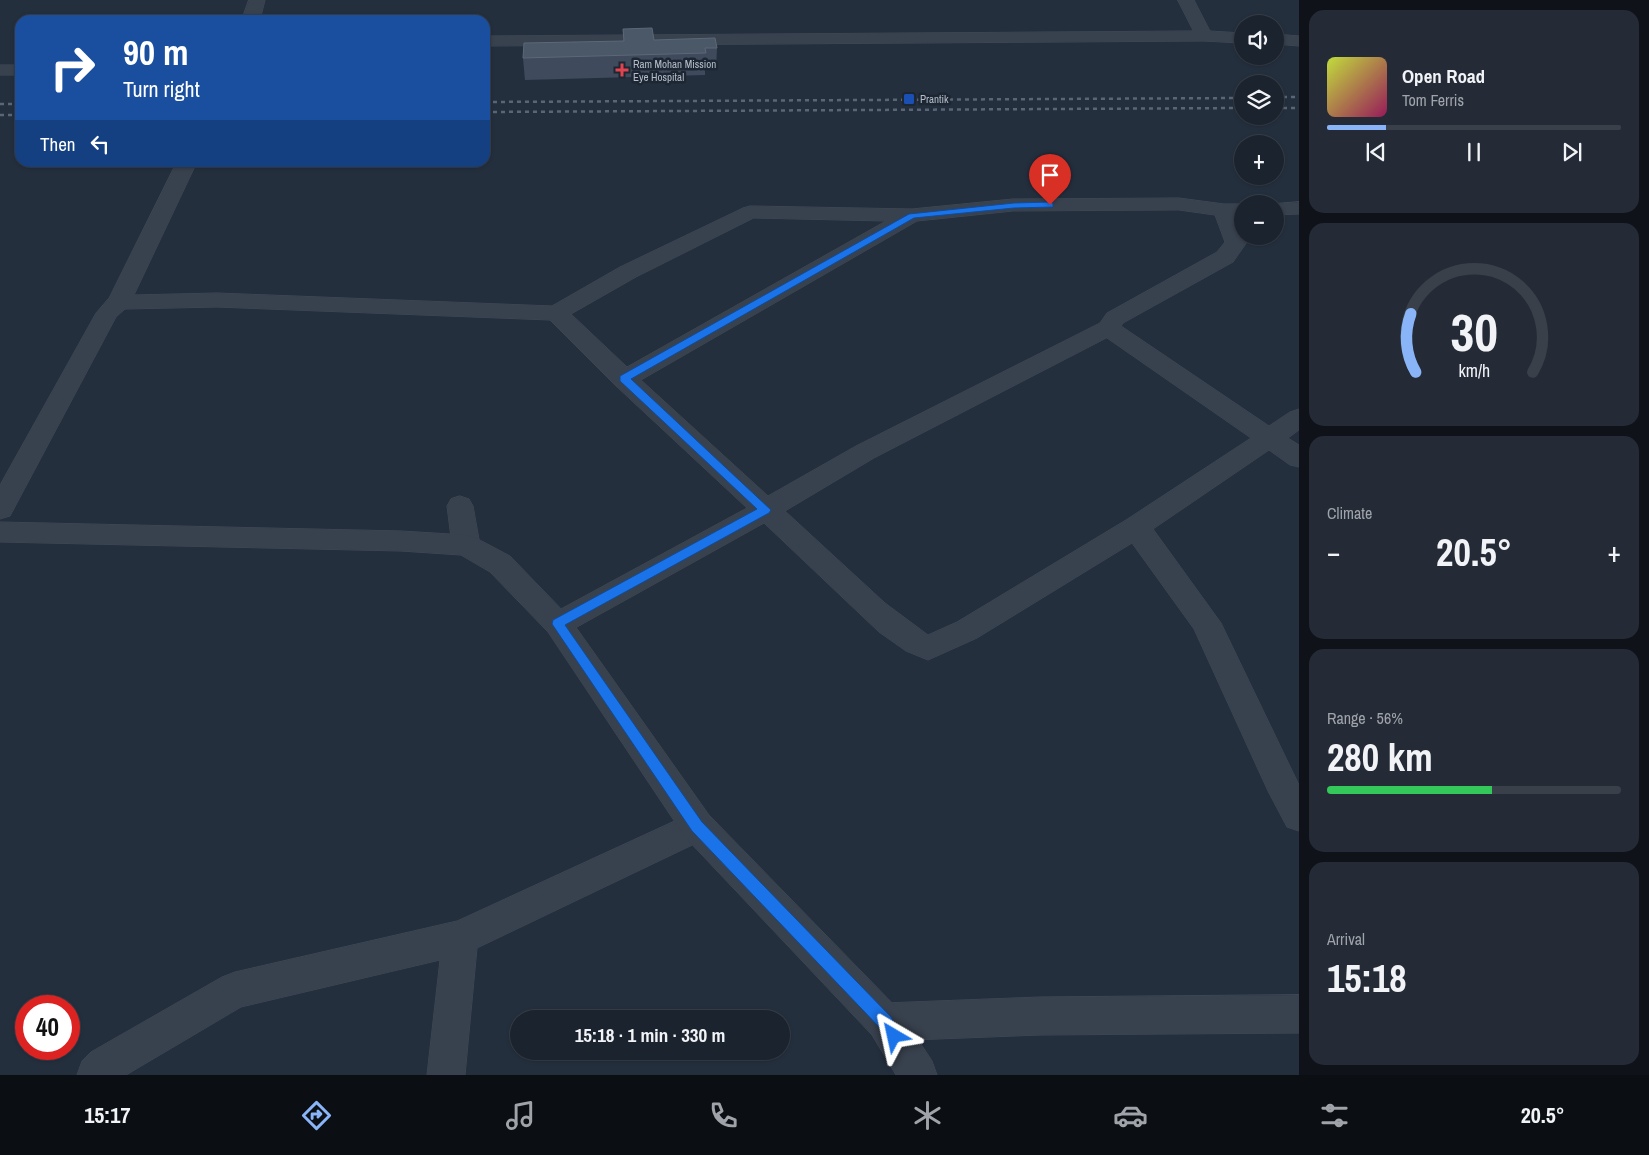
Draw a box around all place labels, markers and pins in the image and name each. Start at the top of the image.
place label: Ram Mohan Mission Eye Hospital [633,57,716,84]
marker: Ram Mohan Mission Eye Hospital [615,63,629,77]
marker: Prantik [902,92,916,106]
place label: Prantik [920,92,949,106]
pin [1029,154,1071,205]

